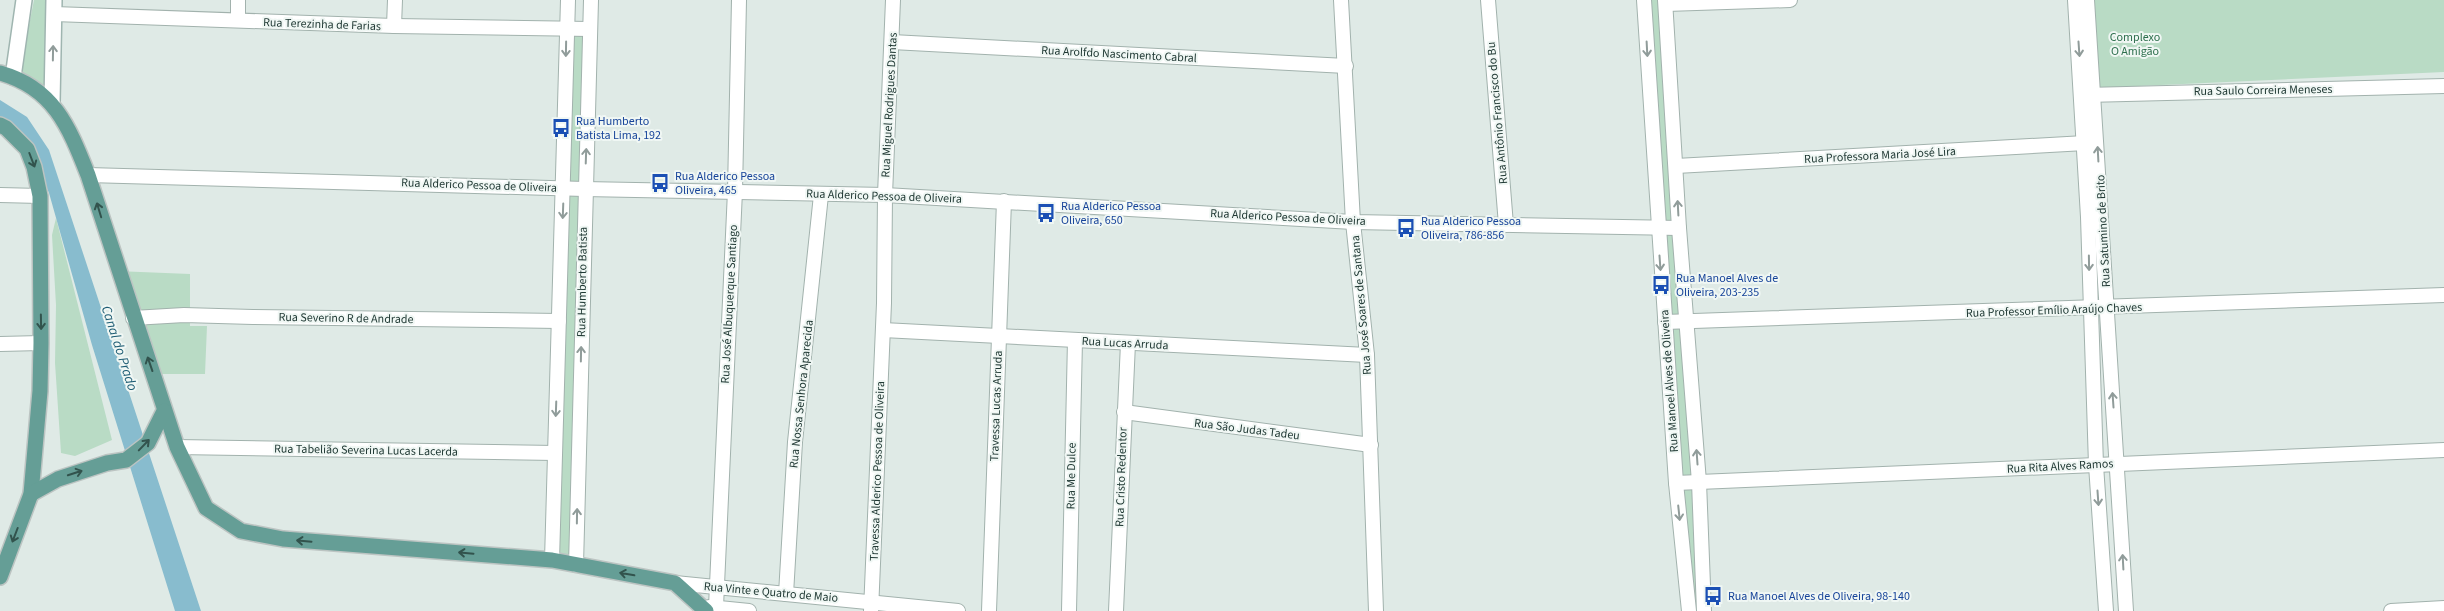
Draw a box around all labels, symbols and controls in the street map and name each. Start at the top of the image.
street label: Rua Terezinha de Farias [263,14,381,35]
park label: Complexo O Amigão [2110,29,2160,60]
street label: Rua Miguel Rodrigues Dantas [877,32,902,178]
one-way arrow [561,40,571,56]
one-way arrow [1643,40,1652,56]
one-way arrow [2074,40,2083,56]
street label: Rua Antônio Francisco do Bu [1483,41,1512,185]
street label: Rua Arolfdo Nascimento Cabral [1041,42,1197,67]
one-way arrow [48,46,58,62]
street label: Rua Saulo Correira Meneses [2193,81,2333,100]
place label: Rua Humberto Batista Lima, 192 [576,113,661,144]
bus stop icon: Rua Humberto Batista Lima, 192 [550,117,572,139]
street label: Rua Professora Maria José Lira [1804,143,1956,168]
one-way arrow [2094,147,2103,163]
one-way arrow [581,148,590,164]
one-way arrow [28,153,37,168]
place label: Rua Alderico Pessoa Oliveira, 465 [675,168,775,199]
bus stop icon: Rua Alderico Pessoa Oliveira, 465 [649,172,671,194]
street label: Rua Alderico Pessoa de Oliveira [401,174,557,197]
street label: Rua Satumino de Brito [2092,174,2115,288]
street label: Rua Alderico Pessoa de Oliveira [806,185,962,208]
place label: Rua Alderico Pessoa Oliveira, 650 [1061,198,1161,229]
one-way arrow [1673,200,1683,216]
one-way arrow [94,202,104,218]
bus stop icon: Rua Alderico Pessoa Oliveira, 650 [1035,202,1057,224]
one-way arrow [558,203,567,219]
street label: Rua Alderico Pessoa de Oliveira [1210,205,1366,230]
place label: Rua Alderico Pessoa Oliveira, 786-856 [1421,213,1521,244]
bus stop icon: Rua Alderico Pessoa Oliveira, 786-856 [1395,217,1417,239]
street label: Rua José Albuquerque Santiago [717,224,742,384]
street label: Rua Humberto Batista [573,227,592,337]
street label: Rua José Soares de Santana [1347,234,1376,375]
one-way arrow [2084,254,2094,271]
one-way arrow [1656,255,1665,271]
place label: Rua Manoel Alves de Oliveira, 203-235 [1676,270,1778,301]
bus stop icon: Rua Manoel Alves de Oliveira, 203-235 [1650,274,1672,296]
street label: Rua Professor Emílio Araújo Chaves [1966,299,2143,322]
water label: Canal do Prado [96,303,142,393]
street label: Rua Severino R de Andrade [278,309,414,328]
street label: Rua Manoel Alves de Oliveira [1656,309,1683,453]
one-way arrow [36,314,46,330]
street label: Rua Nossa Senhora Aparecida [785,319,818,469]
street label: Rua Lucas Arruda [1081,333,1169,354]
one-way arrow [576,346,585,362]
street label: Travessa Lucas Arruda [986,350,1007,462]
one-way arrow [145,357,154,373]
street label: Travessa Alderico Pessoa de Oliveira [866,381,889,561]
one-way arrow [2109,392,2118,408]
one-way arrow [551,400,561,416]
street label: Rua São Judas Tadeu [1193,415,1301,444]
street label: Rua Cristo Redentor [1111,426,1132,527]
one-way arrow [138,438,150,451]
street label: Rua Tabelião Severina Lucas Lacerda [274,440,458,461]
street label: Rua Me Dulce [1062,442,1081,510]
one-way arrow [1692,450,1701,466]
street label: Rua Rita Alves Ramos [2006,455,2114,478]
one-way arrow [67,468,83,478]
one-way arrow [2093,489,2103,505]
one-way arrow [1674,504,1684,520]
one-way arrow [572,508,582,524]
one-way arrow [10,527,19,542]
one-way arrow [296,536,312,545]
one-way arrow [458,549,474,558]
one-way arrow [2119,555,2128,571]
one-way arrow [619,569,635,579]
street label: Rua Vinte e Quatro de Maio [703,578,839,607]
bus stop icon: Rua Manoel Alves de Oliveira, 98-140 [1702,585,1724,607]
place label: Rua Manoel Alves de Oliveira, 98-140 [1728,588,1910,605]

